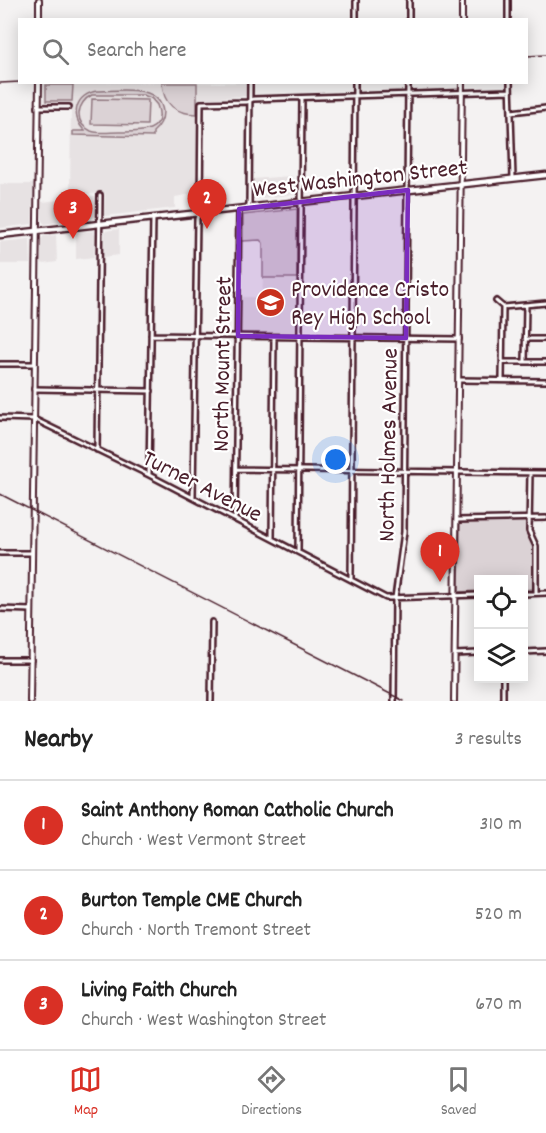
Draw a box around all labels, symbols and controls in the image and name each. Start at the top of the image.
search box [18,18,528,84]
icon: search [39,35,72,68]
text: Search here [87,36,186,67]
street label: West Washington Street [251,152,469,208]
pin: 2 [188,180,226,229]
pin: 3 [54,190,92,239]
place label: Providence Cristo Rey High School [291,274,449,336]
street label: North Mount Street [205,276,243,452]
school or university icon: Providence Cristo Rey High School [254,286,286,318]
street label: North Holmes Avenue [371,348,409,542]
street label: Turner Avenue [136,443,268,532]
your location [321,445,350,474]
pin: 1 [420,532,460,582]
map controls [474,575,528,683]
button: locate [474,575,528,629]
button: layers [474,629,528,683]
text: Nearby [24,722,92,759]
text: 3 results [455,726,522,754]
text: Saint Anthony Roman Catholic Church [81,796,394,827]
text: 1 [41,811,46,839]
text: 310 m [480,811,522,839]
text: Church · West Vermont Street [81,827,306,855]
text: Burton Temple CME Church [81,886,302,917]
text: 2 [39,901,48,929]
text: 520 m [475,901,522,929]
text: Church · North Tremont Street [81,917,311,945]
text: Living Faith Church [81,976,237,1007]
text: 3 [39,991,48,1019]
text: 670 m [475,991,522,1019]
text: Church · West Washington Street [81,1007,326,1035]
tab: Map [69,1063,102,1122]
tab: Directions [241,1063,302,1122]
tab: Saved [441,1063,477,1122]

